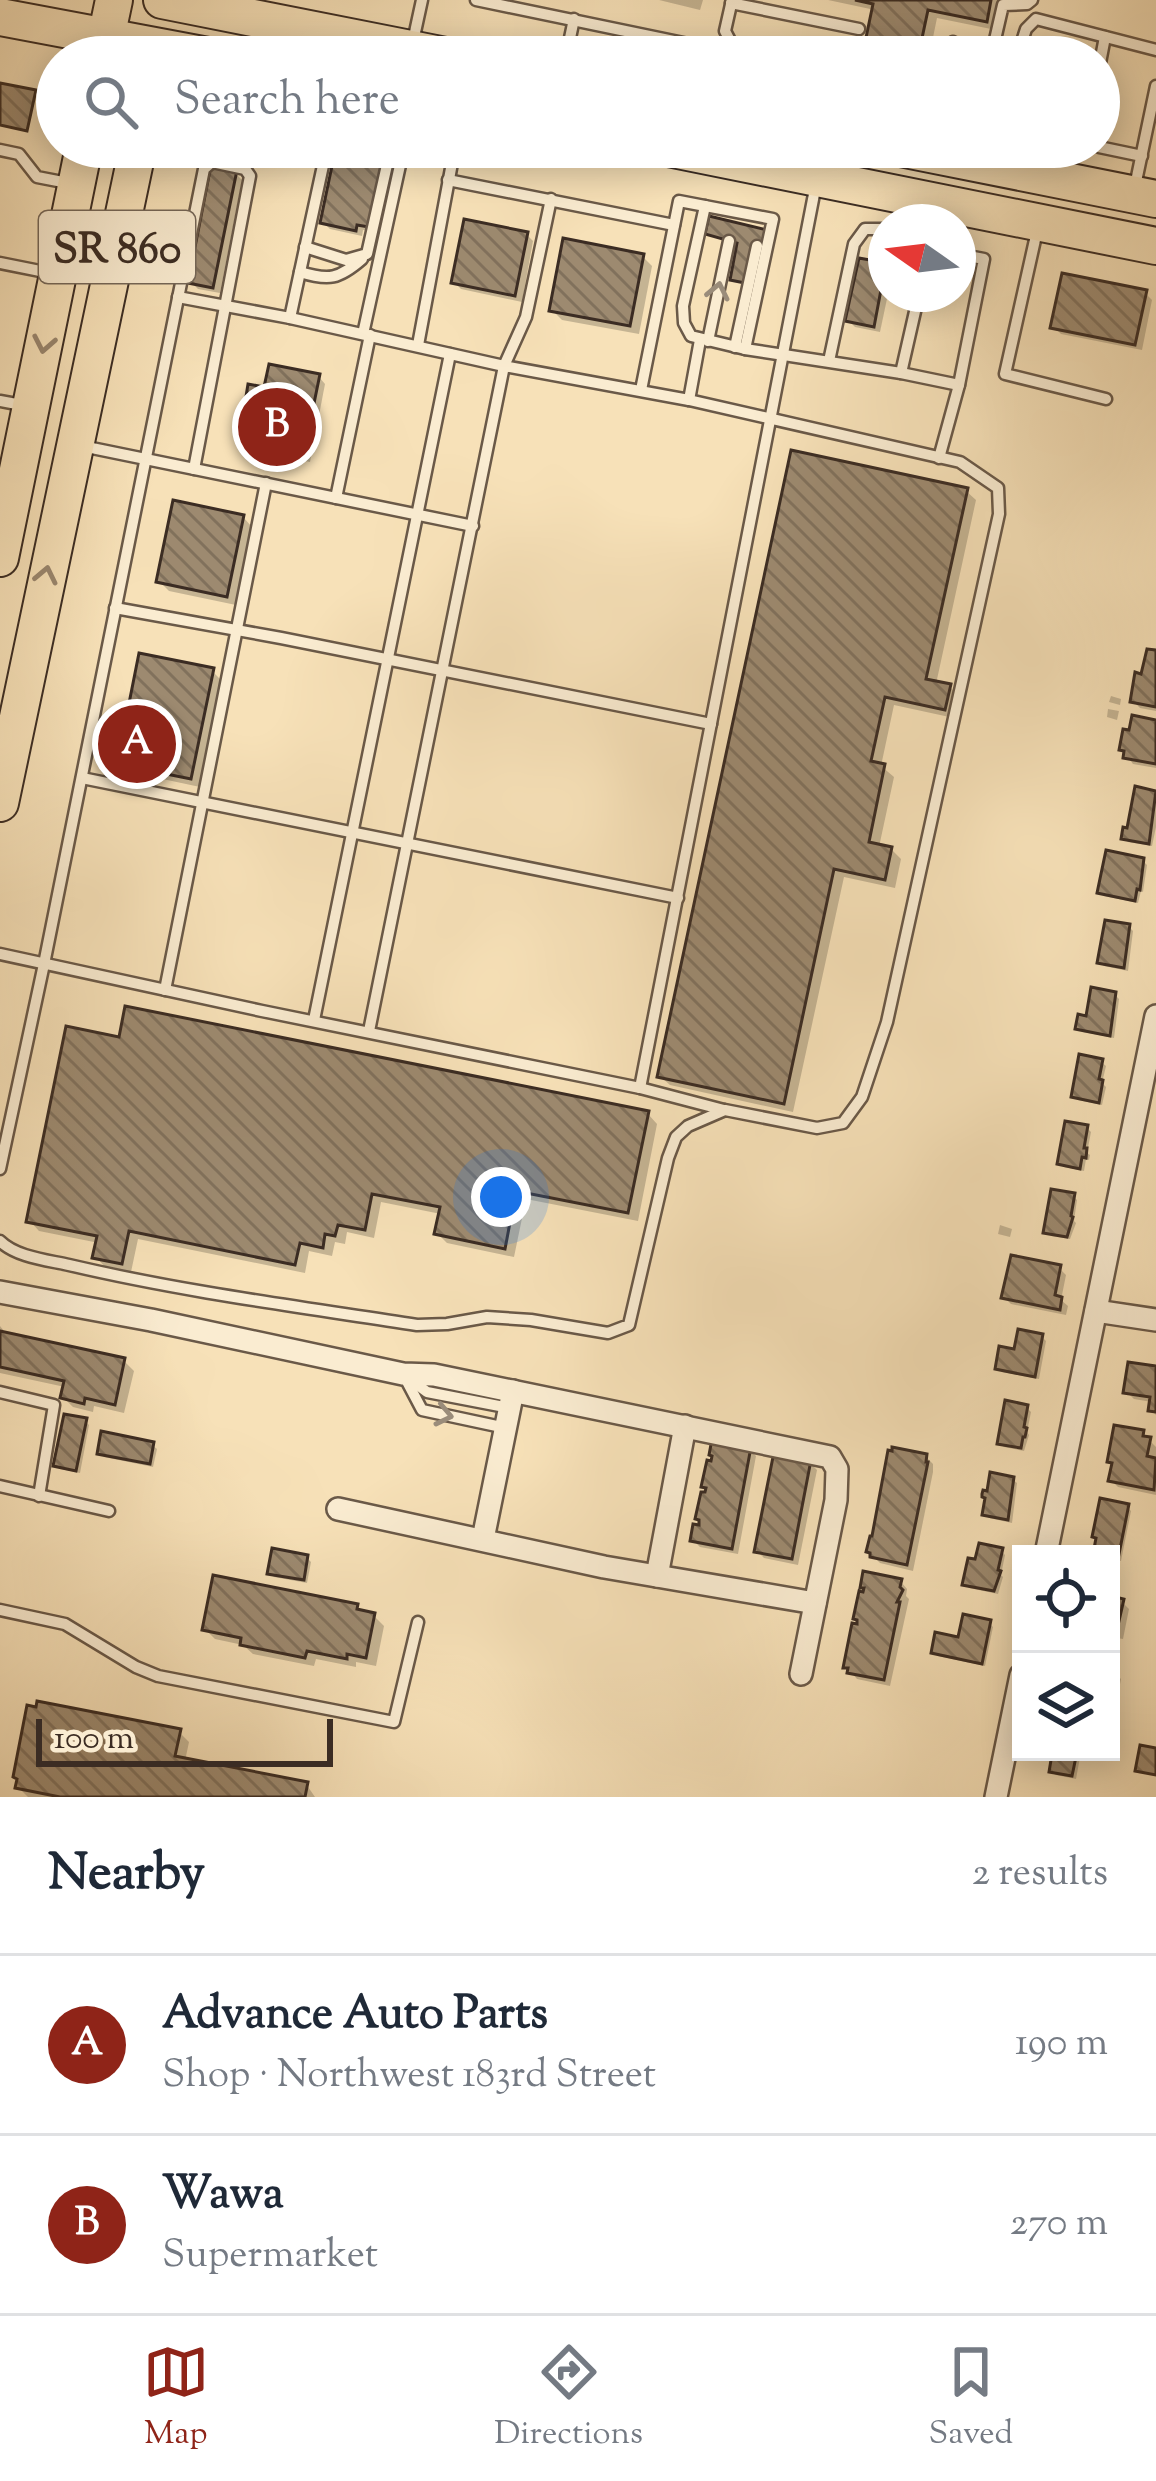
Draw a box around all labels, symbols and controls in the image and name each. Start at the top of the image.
search box [36,36,1120,168]
icon: search [78,69,144,135]
text: Search here [174,70,400,135]
north arrow [868,204,976,312]
road number: SR 860 [39,211,195,283]
one-way arrow [705,282,730,302]
one-way arrow [32,333,58,353]
pin: B [238,382,316,472]
one-way arrow [33,566,58,586]
pin: A [98,699,176,789]
your location [471,1167,531,1227]
one-way arrow [434,1401,454,1427]
map controls [1012,1545,1120,1761]
button: locate [1012,1545,1120,1653]
button: layers [1012,1653,1120,1761]
scale bar [36,1713,333,1766]
text: 100 m [54,1716,134,1764]
text: Nearby [48,1839,205,1912]
text: 2 results [972,1847,1108,1903]
text: Advance Auto Parts [162,1984,548,2049]
text: A [71,2017,103,2073]
text: 190 m [1015,2017,1108,2073]
text: Shop · Northwest 183rd Street [162,2049,656,2105]
text: Wawa [162,2164,284,2229]
text: B [75,2197,99,2253]
text: 270 m [1010,2197,1108,2253]
text: Supermarket [162,2229,378,2285]
tab: Map [143,2339,209,2459]
tab: Directions [494,2339,643,2459]
tab: Saved [929,2339,1013,2459]

